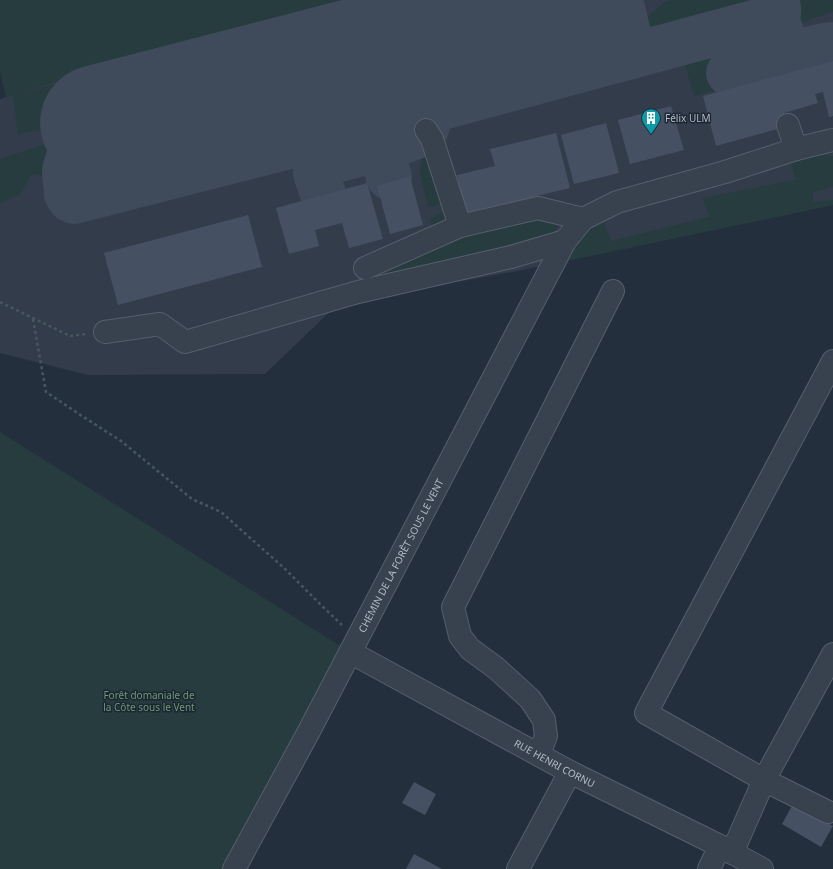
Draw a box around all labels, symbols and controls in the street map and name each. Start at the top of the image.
building icon: Félix ULM [640,107,662,135]
place label: Félix ULM [665,111,711,125]
street label: CHEMIN DE LA FORÊT SOUS LE VENT [355,476,447,635]
park label: Forêt domaniale de la Côte sous le Vent [103,688,195,714]
street label: RUE HENRI CORNU [512,736,598,790]

